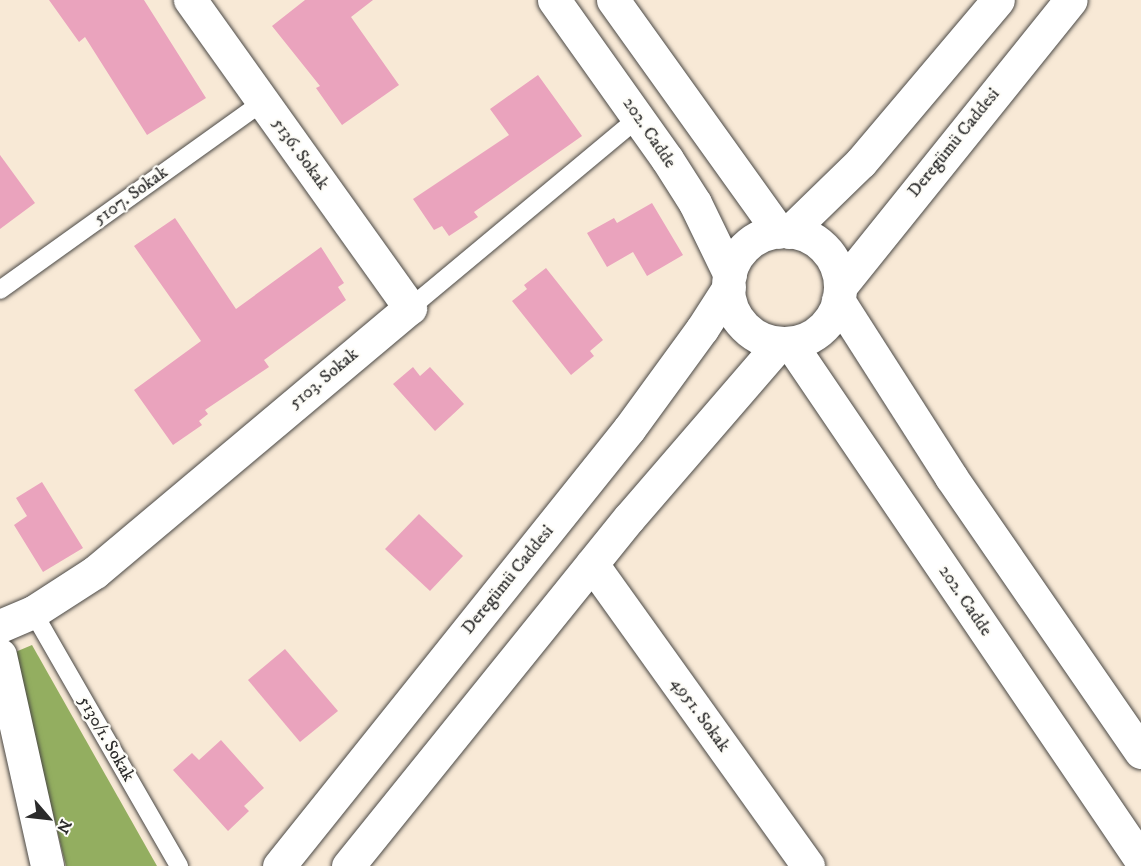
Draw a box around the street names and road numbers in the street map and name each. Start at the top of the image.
street label: Deregümü Caddesi [903,84,1005,202]
street label: 202. Cadde [617,93,681,173]
street label: 5136. Sokak [267,114,333,194]
street label: 5107. Sokak [90,162,172,230]
street label: 5103. Sokak [285,344,363,414]
street label: Deregümü Caddesi [457,521,559,639]
street label: 202. Cadde [933,561,997,641]
street label: 4951. Sokak [666,674,734,756]
street label: 5130/1. Sokak [73,692,139,786]

